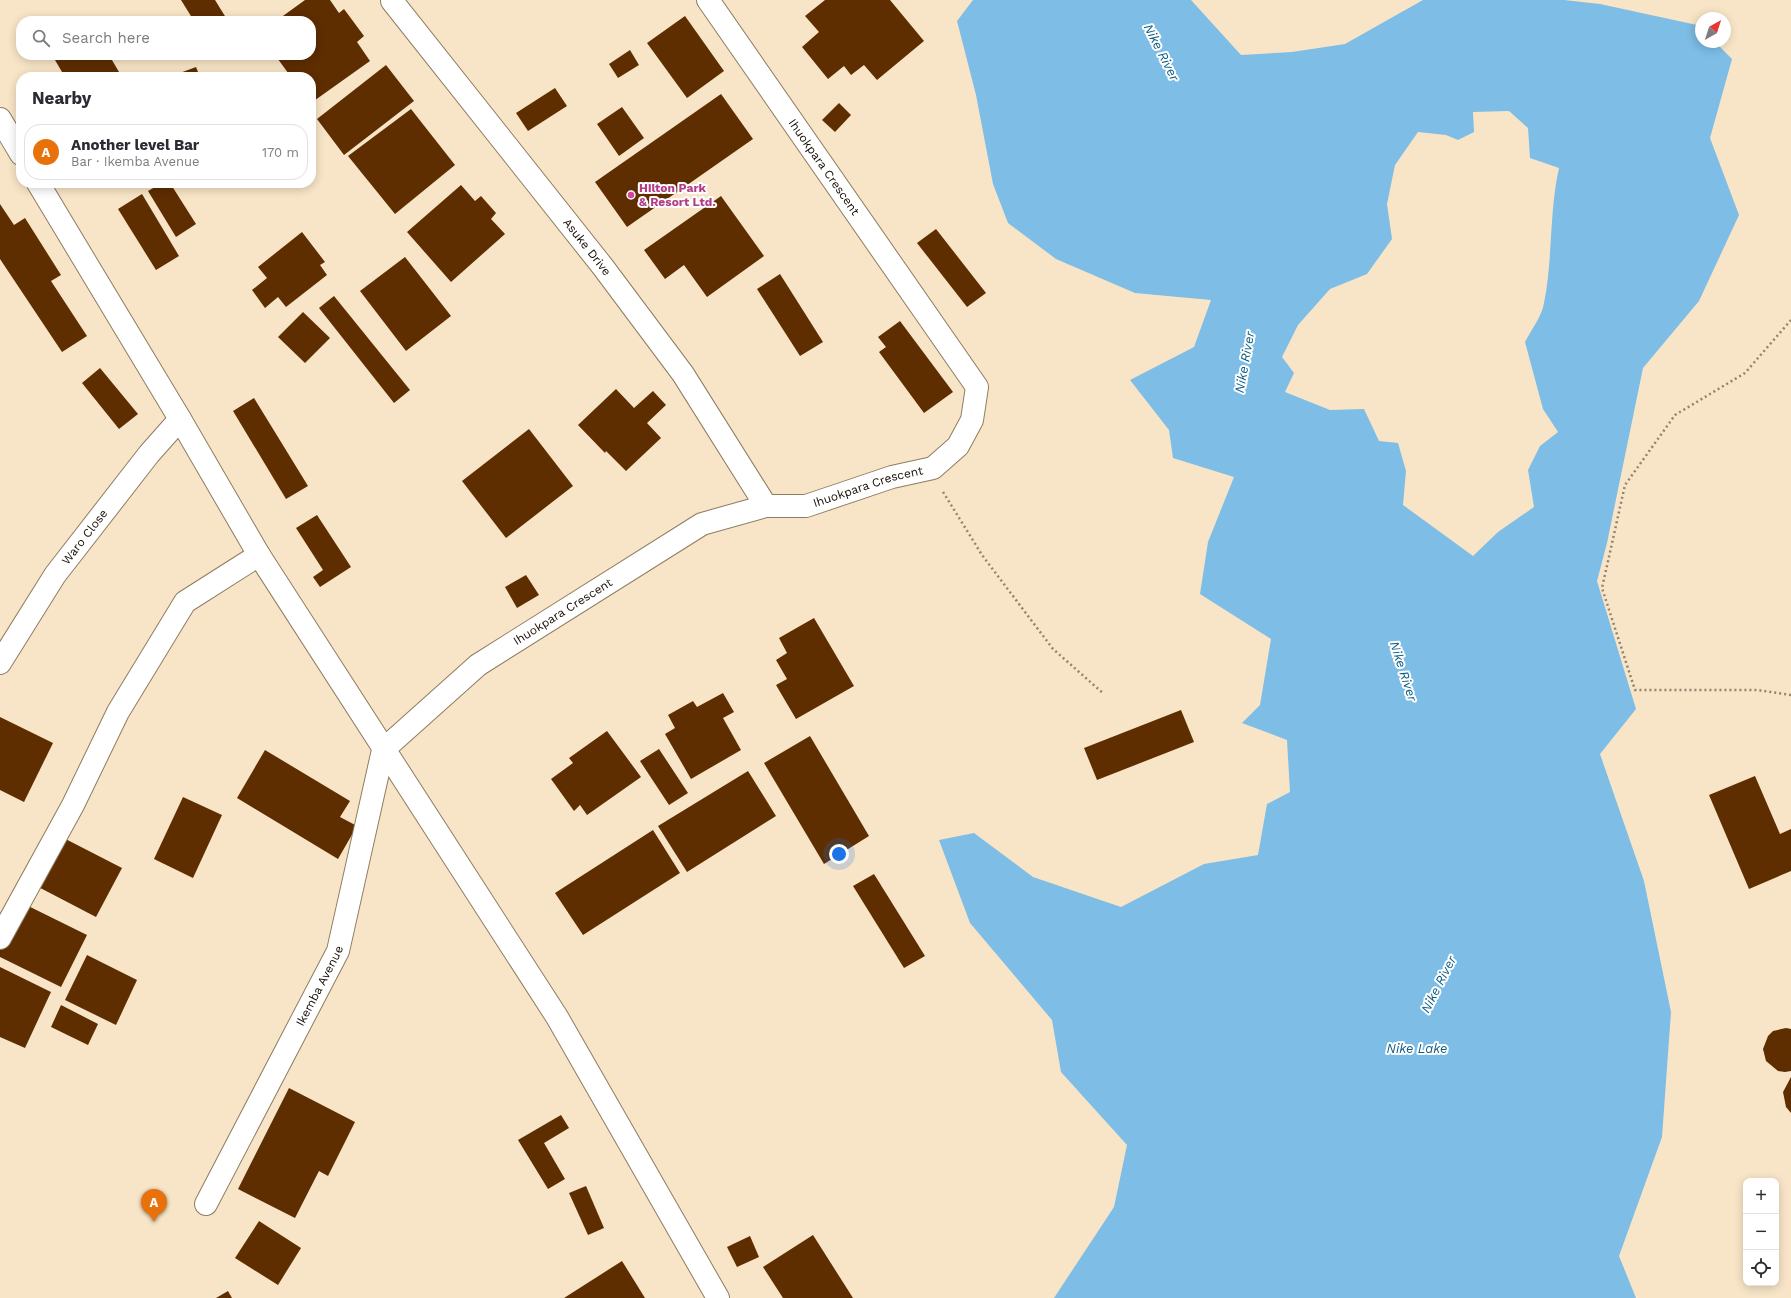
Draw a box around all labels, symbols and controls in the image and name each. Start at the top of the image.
north arrow [1695,12,1731,48]
search box [16,16,316,60]
water label: Nike River [1141,21,1183,84]
icon: search [30,27,52,49]
text: Search here [62,29,150,47]
text: Nearby [32,88,91,108]
street label: Ihuokpara Crescent [786,116,862,218]
text: Another level Bar [71,136,199,154]
text: A [42,145,50,160]
text: 170 m [262,145,299,160]
text: Bar · Ikemba Avenue [71,154,200,169]
place label: Hilton Park & Resort Ltd. [639,181,716,209]
marker: Hilton Park & Resort Ltd. [626,190,636,200]
street label: Asuke Drive [560,216,614,278]
water label: Nike River [1232,329,1257,394]
street label: Ihuokpara Crescent [811,463,924,510]
street label: Waro Close [59,506,110,567]
street label: Ihuokpara Crescent [511,575,615,648]
water label: Nike River [1387,639,1421,704]
your location [829,844,849,864]
street label: Ikemba Avenue [293,945,346,1028]
water label: Nike River [1418,952,1460,1015]
water label: Nike Lake [1387,1041,1447,1056]
map controls [1743,1178,1779,1286]
button: + [1743,1178,1779,1214]
pin: A [141,1189,167,1222]
button: − [1743,1214,1779,1250]
button: locate [1743,1250,1779,1286]

